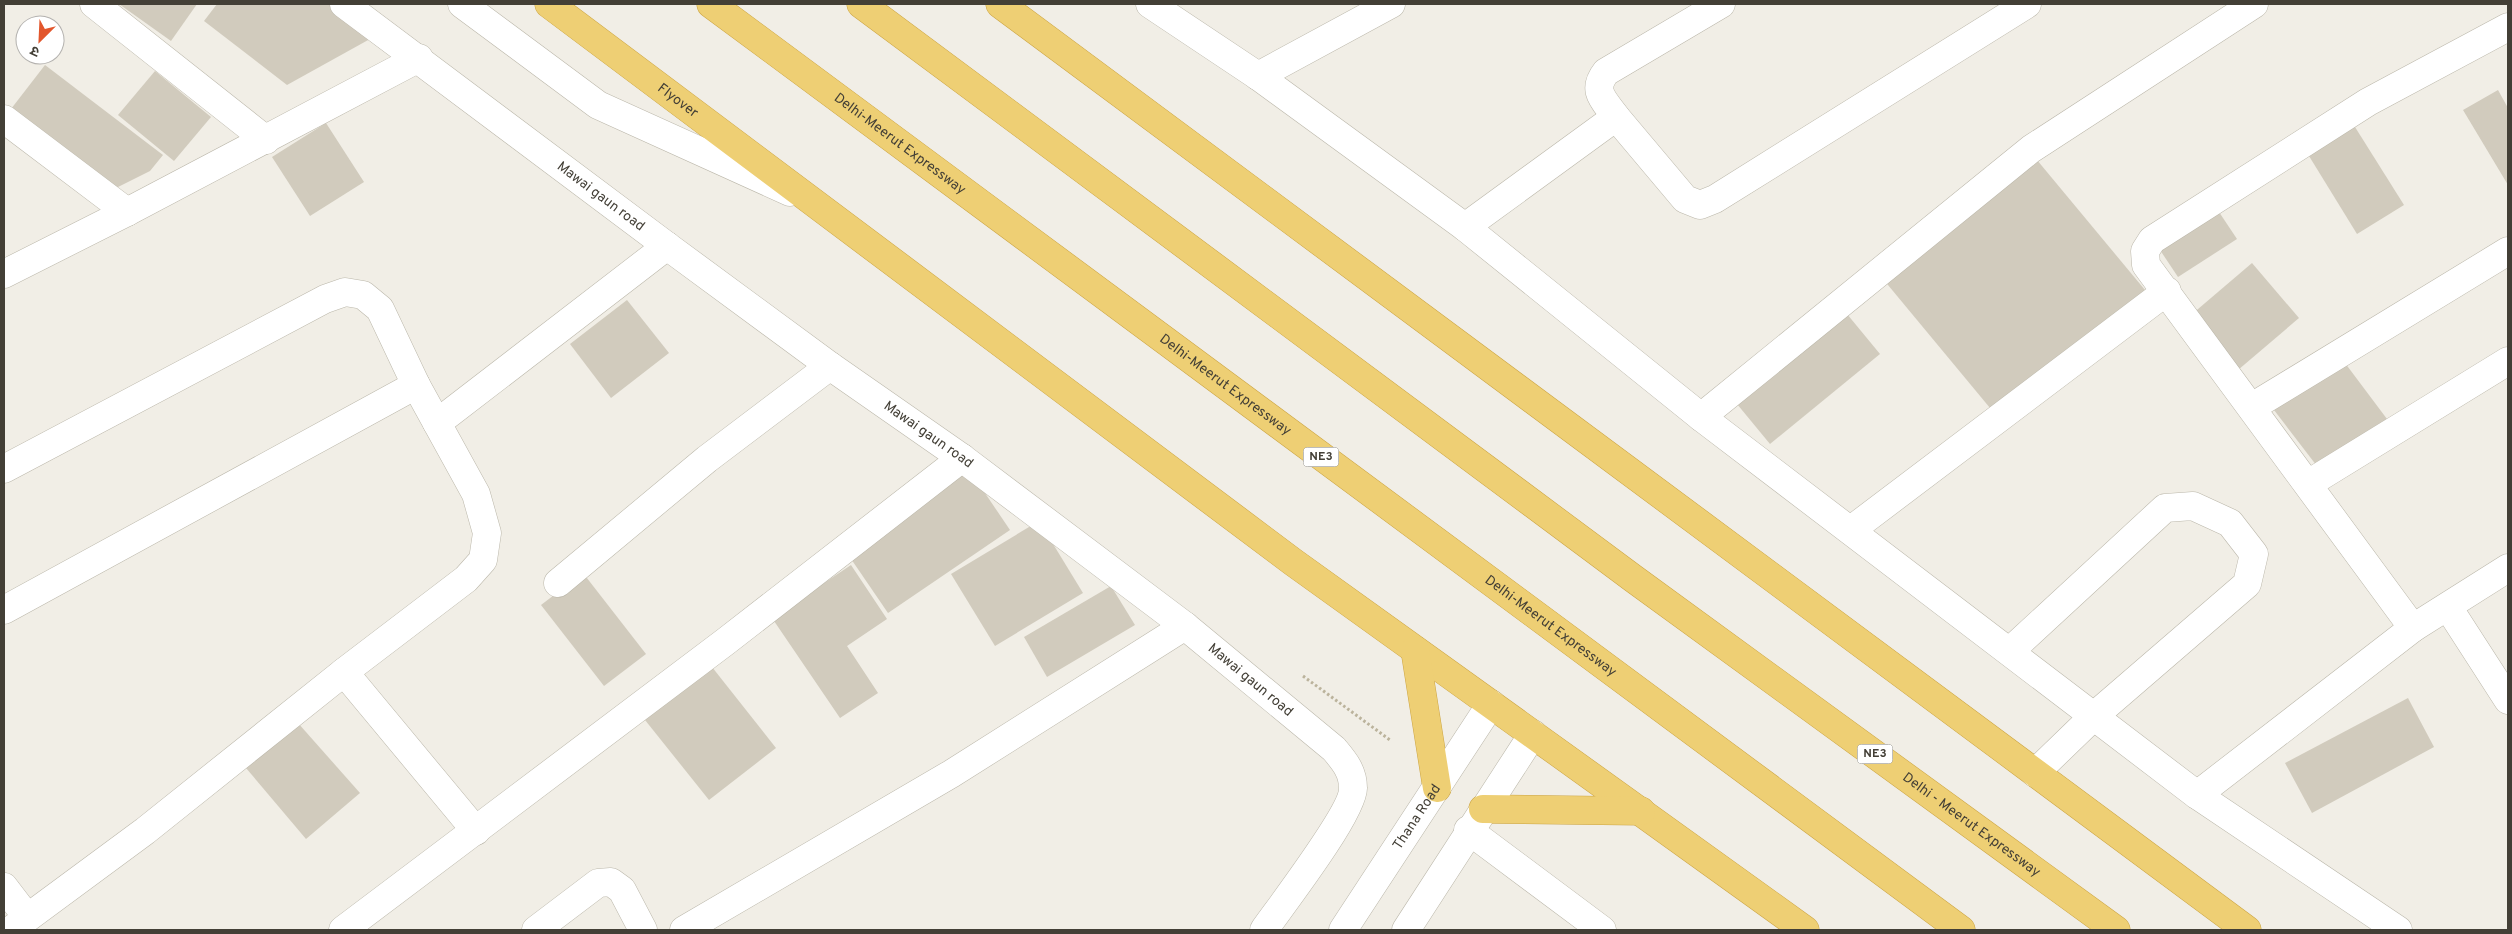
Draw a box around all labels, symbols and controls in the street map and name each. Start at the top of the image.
north arrow [15,15,65,65]
text: उ [27,41,43,60]
street label: Flyover [654,80,702,122]
street label: Delhi-Meerut Expressway [831,89,969,198]
street label: Mawai gaun road [554,158,648,235]
street label: Delhi-Meerut Expressway [1156,331,1295,439]
street label: Mawai gaun road [880,398,976,472]
road number: NE3 [1304,448,1338,467]
street label: Delhi-Meerut Expressway [1481,572,1620,680]
street label: Mawai gaun road [1204,640,1296,720]
road number: NE3 [1858,744,1892,764]
street label: Delhi - Meerut Expressway [1899,769,2044,881]
street label: Thana Road [1389,781,1445,853]

